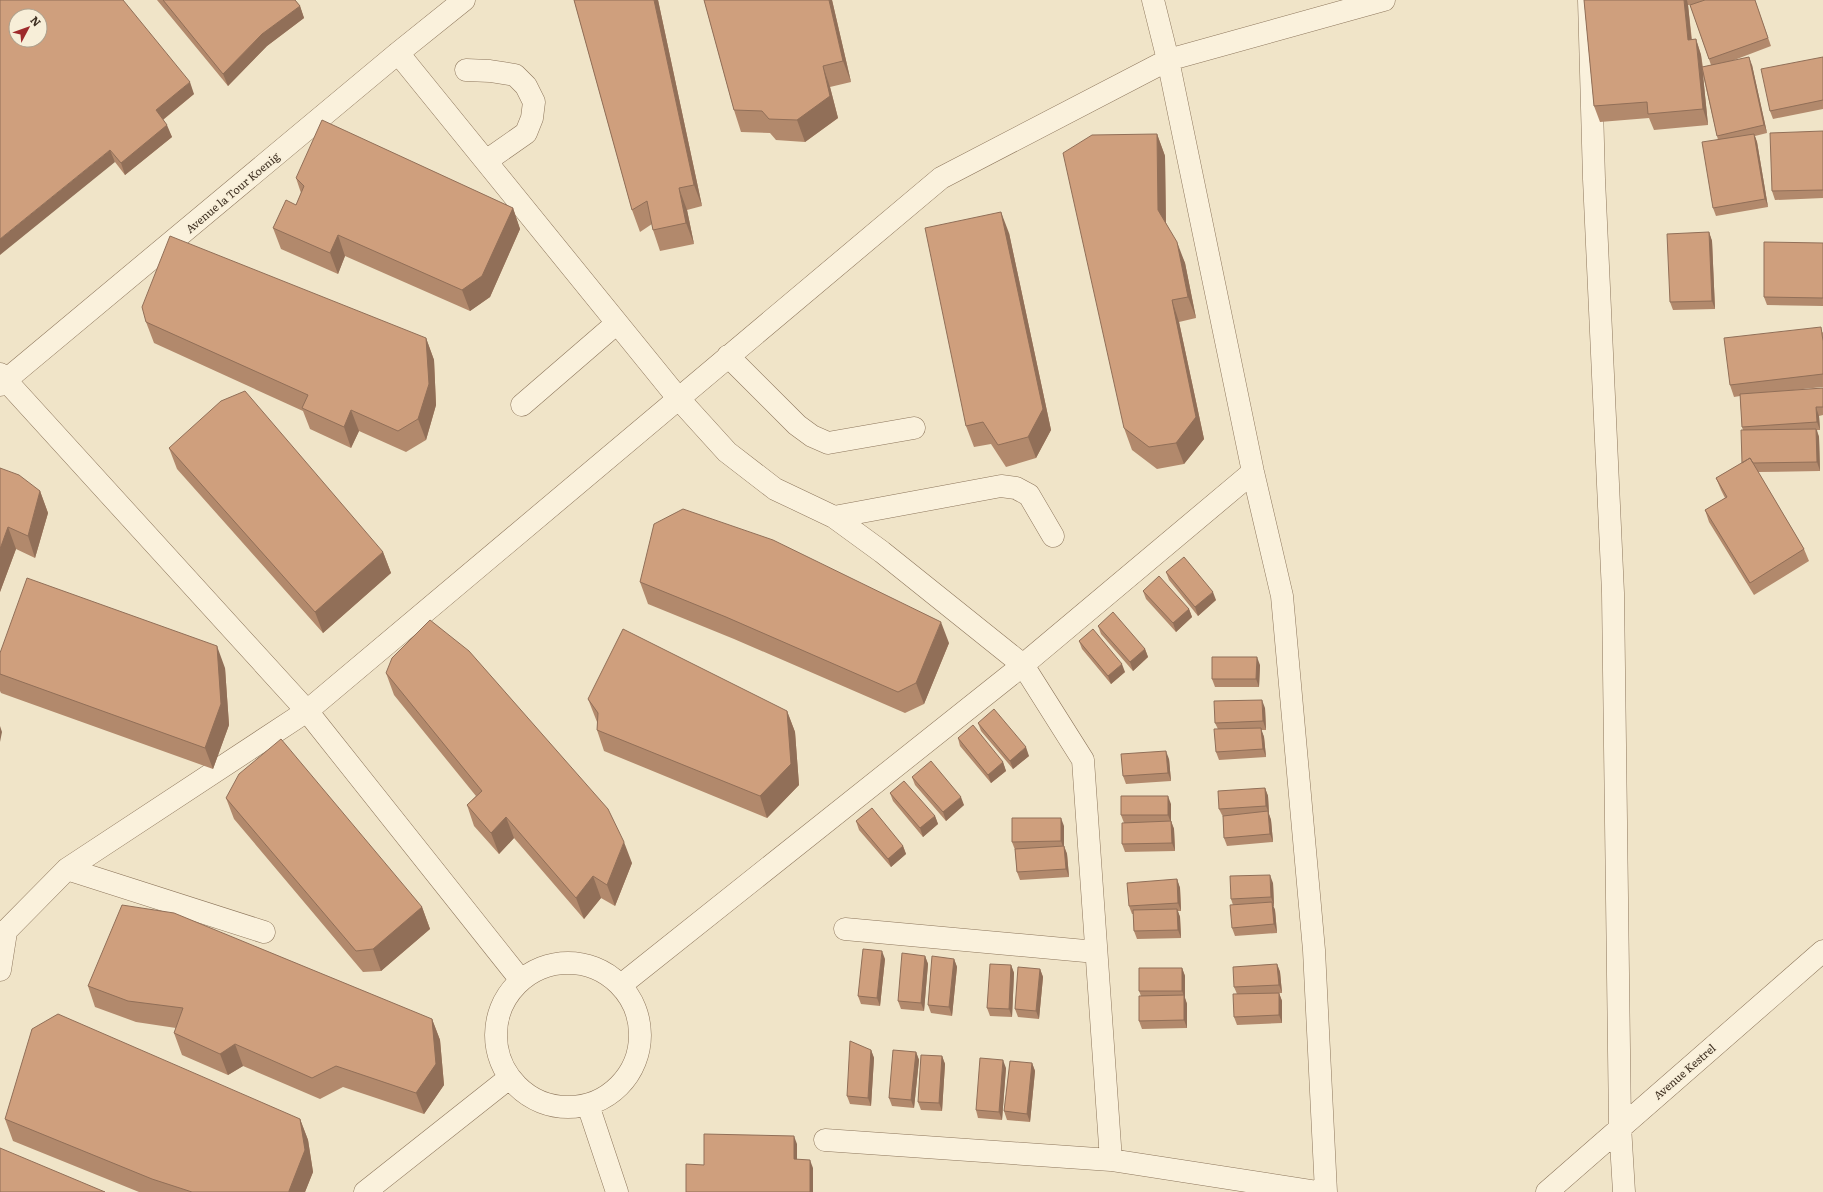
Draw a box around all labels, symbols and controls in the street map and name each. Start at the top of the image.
north arrow [8,8,48,48]
text: N [27,12,45,30]
street label: Avenue la Tour Koenig [182,147,283,236]
street label: Avenue Kestrel [1649,1039,1719,1103]

